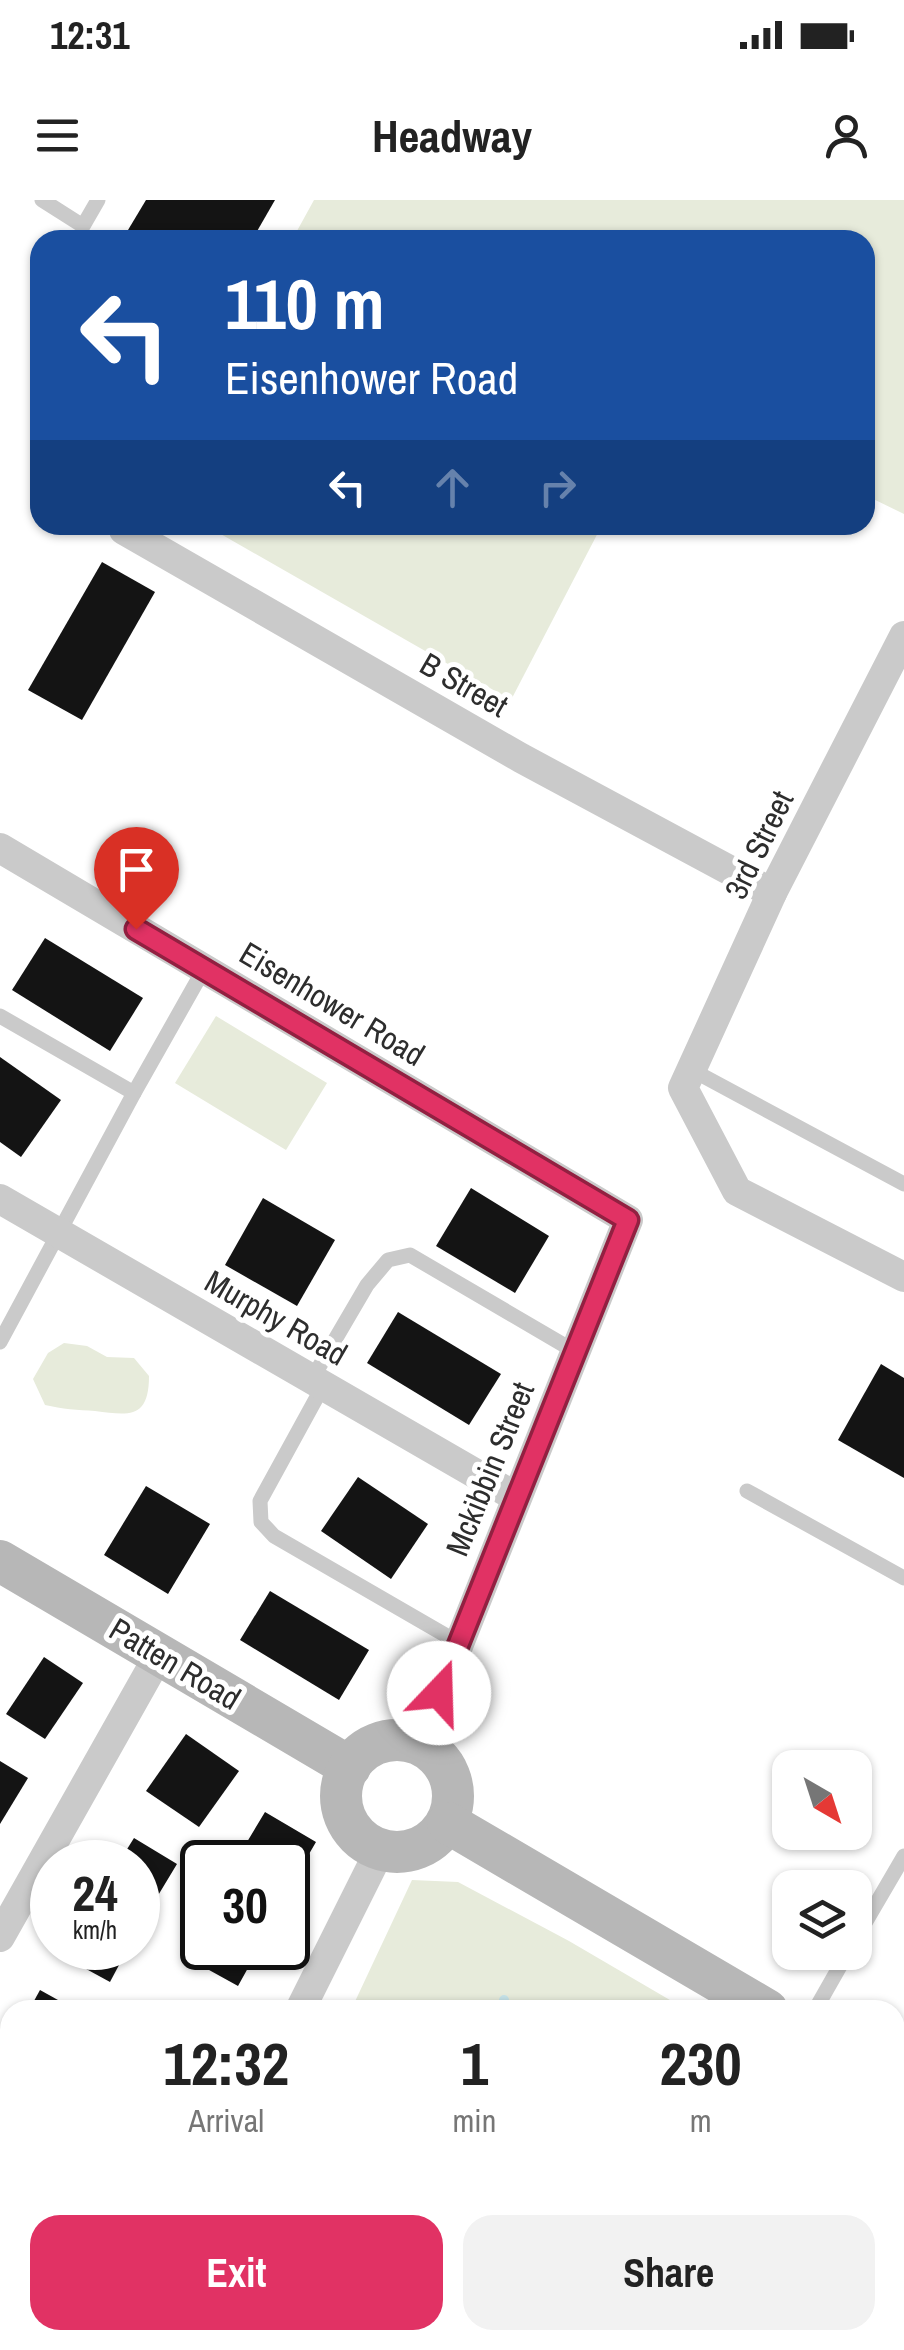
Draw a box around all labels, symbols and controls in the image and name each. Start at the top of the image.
text: 12:31 [50,10,130,61]
text: Headway [372,105,532,166]
icon: menu [30,108,85,163]
icon: person [819,108,874,163]
text: 110 m [225,257,385,351]
icon: left [60,270,190,400]
text: Eisenhower Road [225,347,518,408]
icon: left [320,460,375,515]
icon: ahead [425,460,480,515]
icon: right [530,460,585,515]
street label: B Street [412,642,516,727]
street label: 3rd Street [714,784,803,906]
pin [94,827,179,930]
icon: arrive [109,842,164,897]
street label: Eisenhower Road [232,931,433,1076]
street label: Murphy Road [197,1260,355,1376]
street label: Mckibbin Street [435,1376,544,1562]
street label: Patten Road [102,1608,249,1720]
position arrow [387,1641,491,1745]
north arrow [772,1750,872,1850]
map controls [772,1750,872,1970]
speed limit sign: 30 [180,1840,310,1970]
text: 24 [72,1859,118,1927]
button: layers [772,1870,872,1970]
text: km/h [73,1913,117,1947]
text: 12:32 [163,2023,289,2104]
text: 1 [461,2023,488,2104]
text: 230 [660,2023,742,2104]
text: Arrival [188,2099,264,2142]
text: min [452,2099,496,2142]
text: m [690,2099,712,2142]
button: Exit [30,2215,443,2330]
button: Share [463,2215,875,2330]

